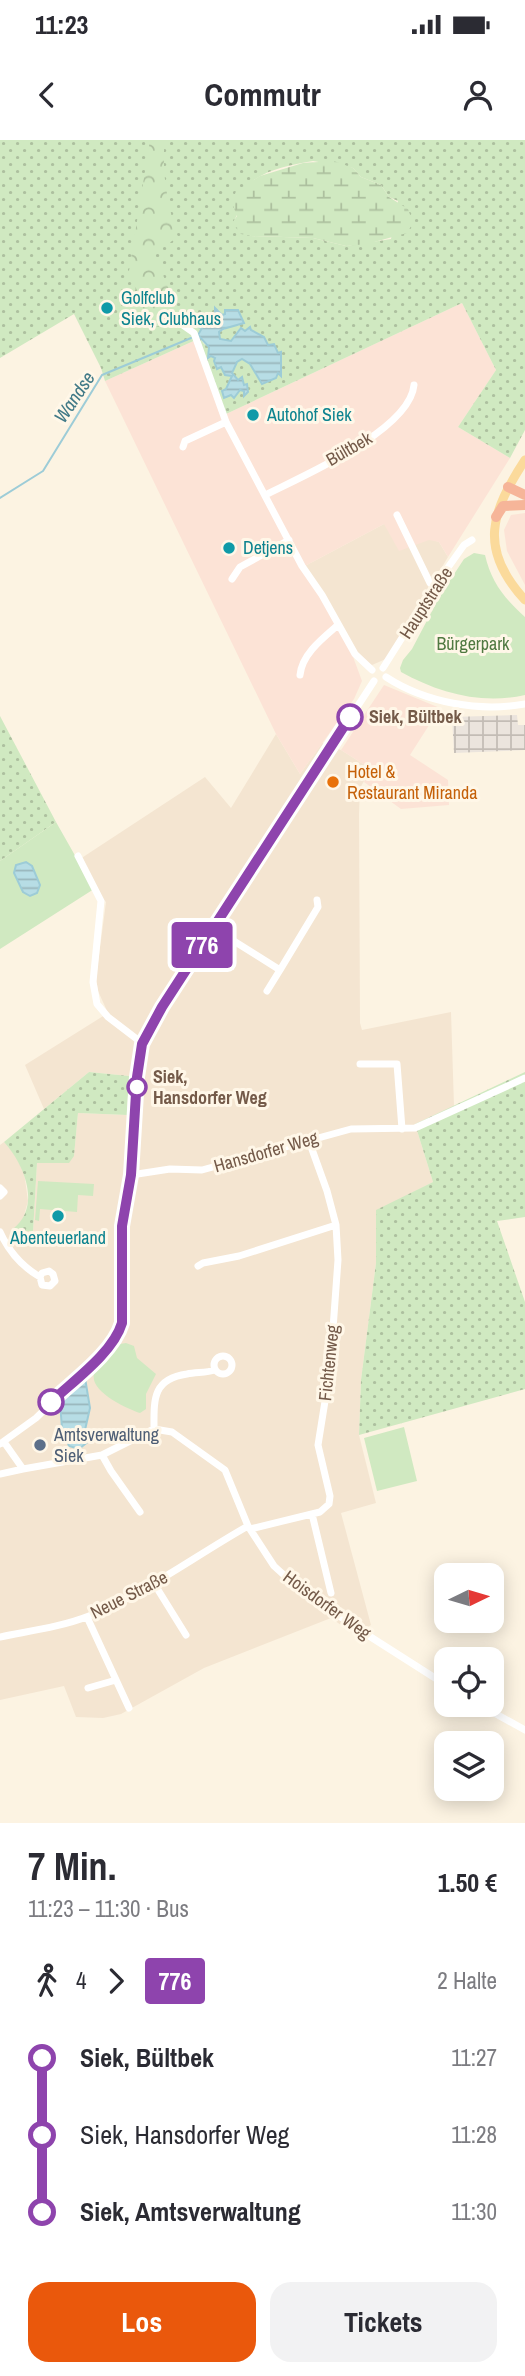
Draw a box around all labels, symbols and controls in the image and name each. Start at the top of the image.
text: 11:23 [35,7,88,42]
text: Commutr [204,73,321,116]
icon: back [28,76,66,114]
icon: person [459,76,497,114]
place label: Golfclub Siek, Clubhaus [121,285,221,331]
marker: Golfclub Siek, Clubhaus [99,300,115,316]
water label: Wandse [47,366,101,428]
place label: Autohof Siek [266,402,352,427]
marker: Autohof Siek [245,407,261,423]
street label: Bültbek [321,425,377,472]
place label: Detjens [243,535,293,560]
marker: Detjens [221,540,237,556]
street label: Hauptstraße [393,562,458,644]
park label: Bürgerpark [436,631,510,656]
marker: Siek, Bültbek [337,704,363,730]
place label: Siek, Bültbek [369,704,462,729]
place label: Hotel & Restaurant Miranda [347,759,477,805]
marker: Hotel & Restaurant Miranda [325,774,341,790]
line badge: 776 [162,922,242,968]
text: 776 [186,929,218,961]
place label: Siek, Hansdorfer Weg [153,1064,267,1110]
marker: Siek, Hansdorfer Weg [127,1077,147,1097]
street label: Hansdorfer Weg [211,1125,322,1178]
marker: Abenteuerland [50,1208,66,1224]
place label: Abenteuerland [9,1225,106,1250]
street label: Fichtenweg [312,1323,345,1402]
unlabelled marker [38,1389,64,1415]
place label: Amtsverwaltung Siek [53,1422,160,1468]
marker: Amtsverwaltung Siek [32,1437,48,1453]
north arrow [434,1563,504,1633]
map controls [434,1563,504,1801]
street label: Neue Straße [86,1564,172,1625]
street label: Hoisdorfer Weg [278,1564,377,1645]
button: locate [434,1647,504,1717]
button: layers [434,1731,504,1801]
text: 7 Min. [28,1841,116,1892]
text: 1.50 € [438,1865,497,1900]
text: 11:23 – 11:30 · Bus [28,1893,189,1924]
icon: walk [28,1962,66,2000]
icon: forward [97,1962,135,2000]
text: 4 [76,1965,87,1996]
text: 776 [159,1965,191,1997]
text: 2 Halte [437,1965,497,1996]
text: Siek, Bültbek [80,2040,214,2075]
text: 11:27 [451,2042,497,2073]
text: Siek, Hansdorfer Weg [80,2117,289,2152]
text: 11:28 [451,2119,497,2150]
text: Siek, Amtsverwaltung [80,2194,301,2229]
text: 11:30 [451,2196,497,2227]
button: Los [28,2282,256,2362]
button: Tickets [270,2282,497,2362]

